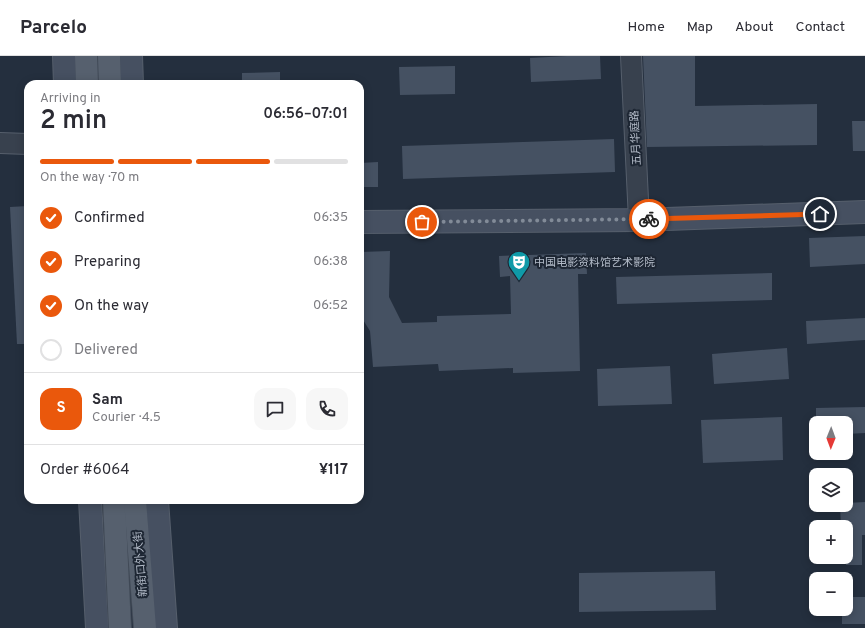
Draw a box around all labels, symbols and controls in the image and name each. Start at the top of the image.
text: Parcelo [20,16,87,40]
text: Home [628,19,665,36]
text: Map [687,19,713,36]
text: About [735,19,774,36]
text: Contact [796,19,845,36]
text: Arriving in [40,91,101,107]
text: 2 min [40,105,107,138]
text: 06:56–07:01 [263,105,348,124]
street label: 五月华庭路 [628,110,644,166]
text: On the way · 70 m [40,170,139,186]
pin [803,197,837,231]
courier [629,199,669,239]
icon: home [809,203,831,225]
pin [405,205,439,239]
icon: check [40,207,62,229]
icon: bike [638,208,660,230]
text: Confirmed [74,209,145,228]
text: 06:35 [313,210,348,226]
icon: bag [411,211,433,233]
theatre icon: 中国电影资料馆艺术影院 [506,249,532,282]
icon: check [40,251,62,273]
text: Preparing [74,253,141,272]
text: 06:38 [313,254,348,270]
place label: 中国电影资料馆艺术影院 [534,256,655,270]
icon: check [40,295,62,317]
text: On the way [74,297,149,316]
text: 06:52 [313,298,348,314]
text: Delivered [74,341,138,360]
button: chat [254,388,296,430]
button: phone [306,388,348,430]
text: Sam [92,391,123,410]
text: S [56,399,66,418]
text: Courier · 4.5 [92,410,161,426]
north arrow [809,416,853,460]
map controls [809,416,853,616]
text: Order #6064 [40,461,130,480]
text: ¥117 [319,461,348,480]
button: layers [809,468,853,512]
button: + [809,520,853,564]
street label: 新街口外大街 [131,530,151,597]
button: − [809,572,853,616]

